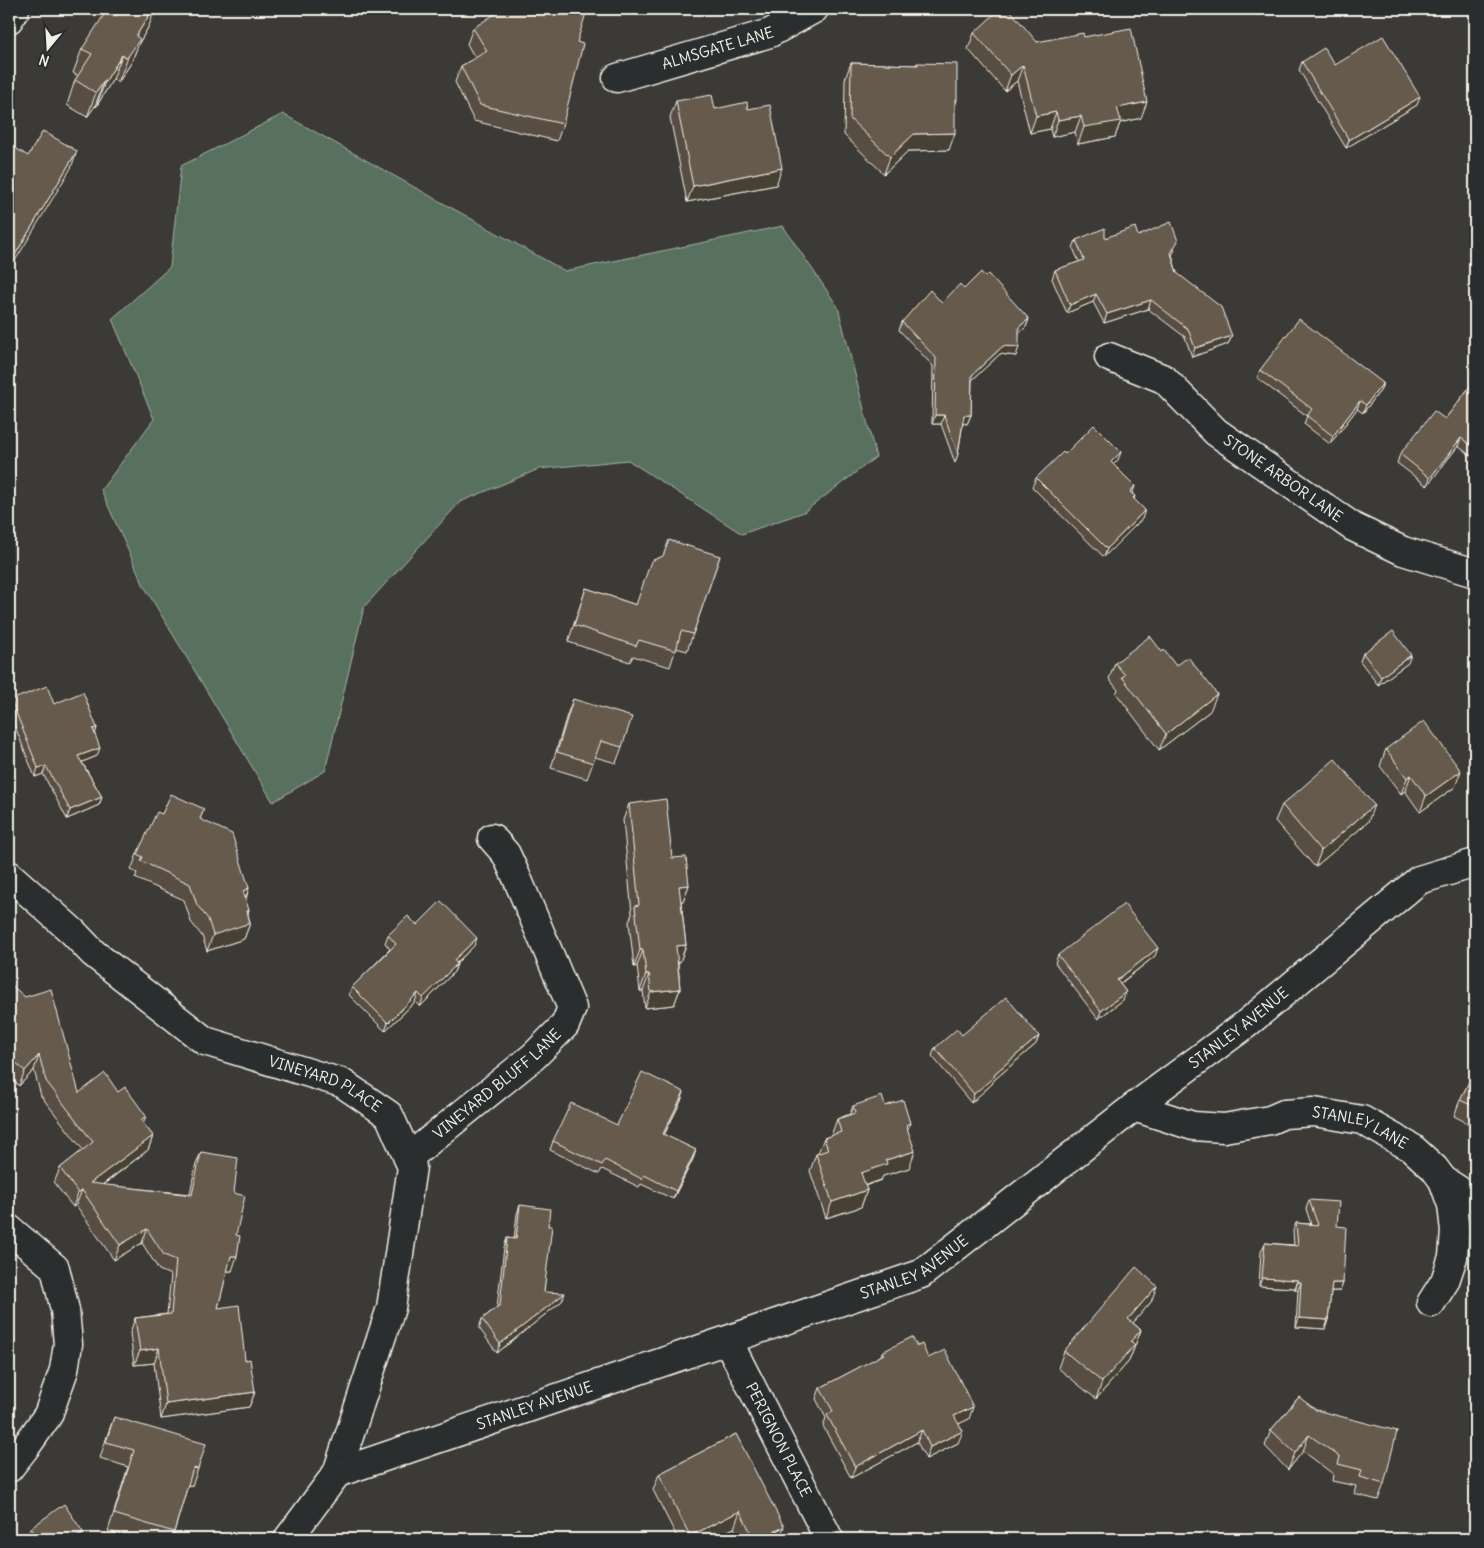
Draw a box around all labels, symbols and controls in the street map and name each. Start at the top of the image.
north arrow [22,22,72,72]
street label: ALMSGATE LANE [660,22,776,73]
text: N [37,50,51,70]
street label: STONE ARBOR LANE [1220,430,1347,526]
street label: STANLEY AVENUE [1185,983,1292,1072]
street label: VINEYARD BLUFF LANE [429,1024,565,1143]
street label: VINEYARD PLACE [266,1051,385,1116]
street label: STANLEY LANE [1311,1102,1412,1153]
street label: STANLEY AVENUE [857,1231,972,1303]
street label: STANLEY AVENUE [474,1377,595,1434]
street label: PERIGNON PLACE [742,1379,816,1500]

